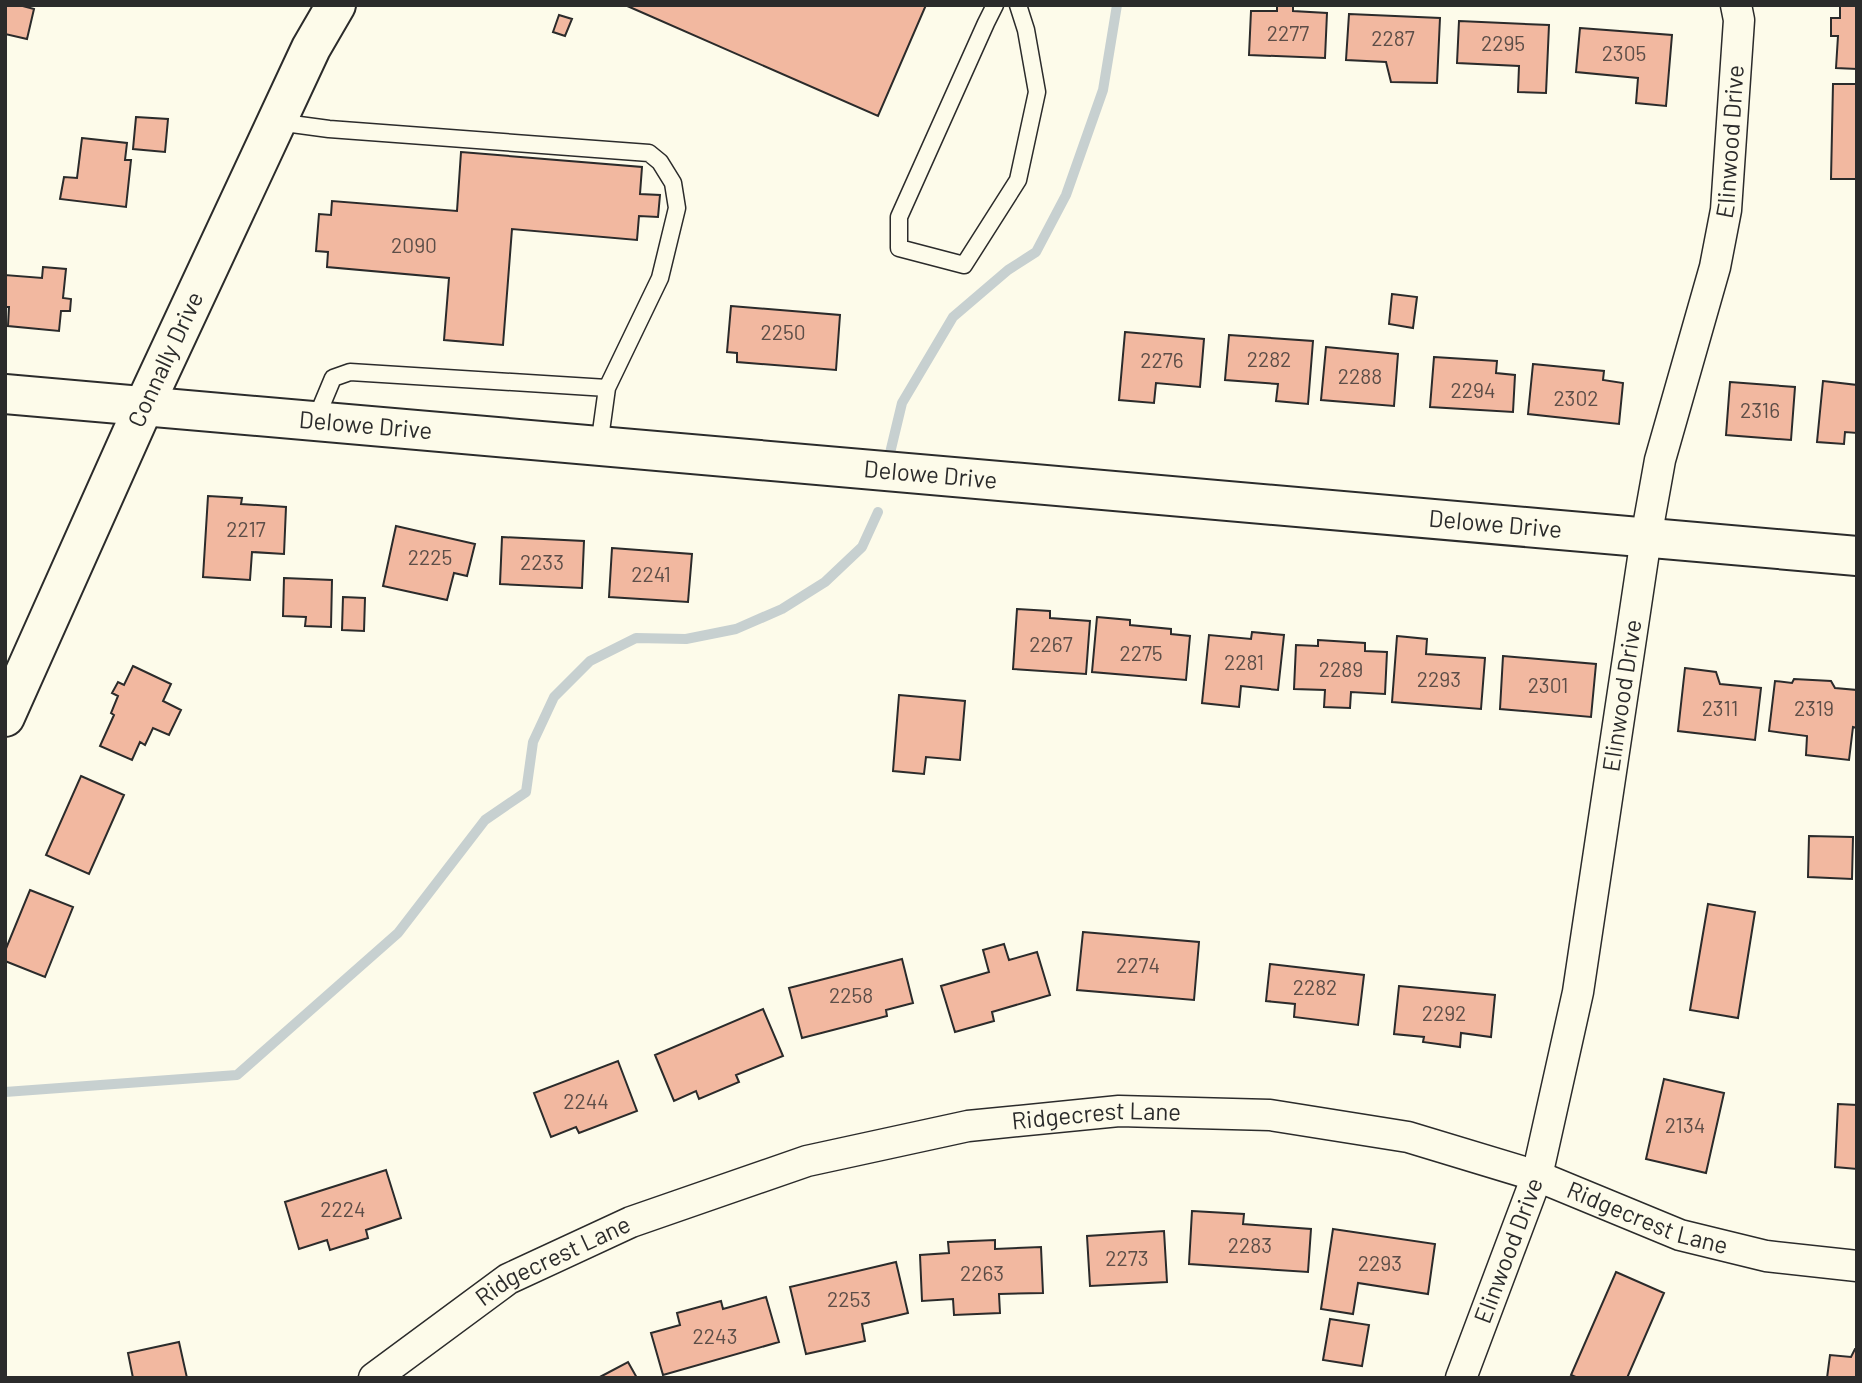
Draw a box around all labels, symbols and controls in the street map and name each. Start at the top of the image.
house number: 2277 [1267,20,1309,45]
house number: 2287 [1371,25,1415,50]
house number: 2295 [1481,30,1525,55]
house number: 2305 [1602,40,1646,65]
street label: Elinwood Drive [1709,64,1749,220]
house number: 2090 [391,232,437,257]
street label: Connally Drive [121,286,208,431]
house number: 2250 [760,319,806,344]
house number: 2282 [1247,346,1291,371]
house number: 2276 [1140,347,1184,372]
house number: 2288 [1338,363,1382,388]
house number: 2294 [1450,377,1496,402]
house number: 2302 [1553,385,1599,410]
house number: 2316 [1740,397,1780,422]
street label: Delowe Drive [298,404,434,444]
street label: Delowe Drive [863,453,999,494]
street label: Delowe Drive [1428,503,1563,543]
house number: 2217 [226,516,266,541]
house number: 2225 [408,544,452,569]
house number: 2233 [520,549,564,574]
house number: 2241 [631,561,671,586]
street label: Elinwood Drive [1595,617,1647,773]
house number: 2267 [1029,631,1073,656]
house number: 2275 [1119,640,1163,665]
house number: 2281 [1224,649,1264,674]
house number: 2289 [1319,656,1363,681]
house number: 2293 [1417,666,1461,691]
house number: 2301 [1528,672,1568,697]
house number: 2311 [1702,695,1738,720]
house number: 2319 [1794,695,1834,720]
house number: 2274 [1116,952,1160,977]
house number: 2282 [1293,974,1337,999]
house number: 2258 [829,982,873,1007]
house number: 2292 [1422,1000,1466,1025]
house number: 2244 [563,1088,609,1113]
street label: Ridgecrest Lane [1010,1095,1181,1135]
house number: 2134 [1665,1112,1705,1137]
street label: Elinwood Drive [1467,1173,1548,1327]
street label: Ridgecrest Lane [1563,1174,1731,1259]
house number: 2224 [320,1196,366,1221]
street label: Ridgecrest Lane [469,1208,634,1311]
house number: 2283 [1228,1232,1272,1257]
house number: 2273 [1105,1245,1149,1270]
house number: 2293 [1358,1250,1402,1275]
house number: 2263 [960,1260,1004,1285]
house number: 2253 [827,1286,871,1311]
house number: 2243 [693,1323,737,1348]

